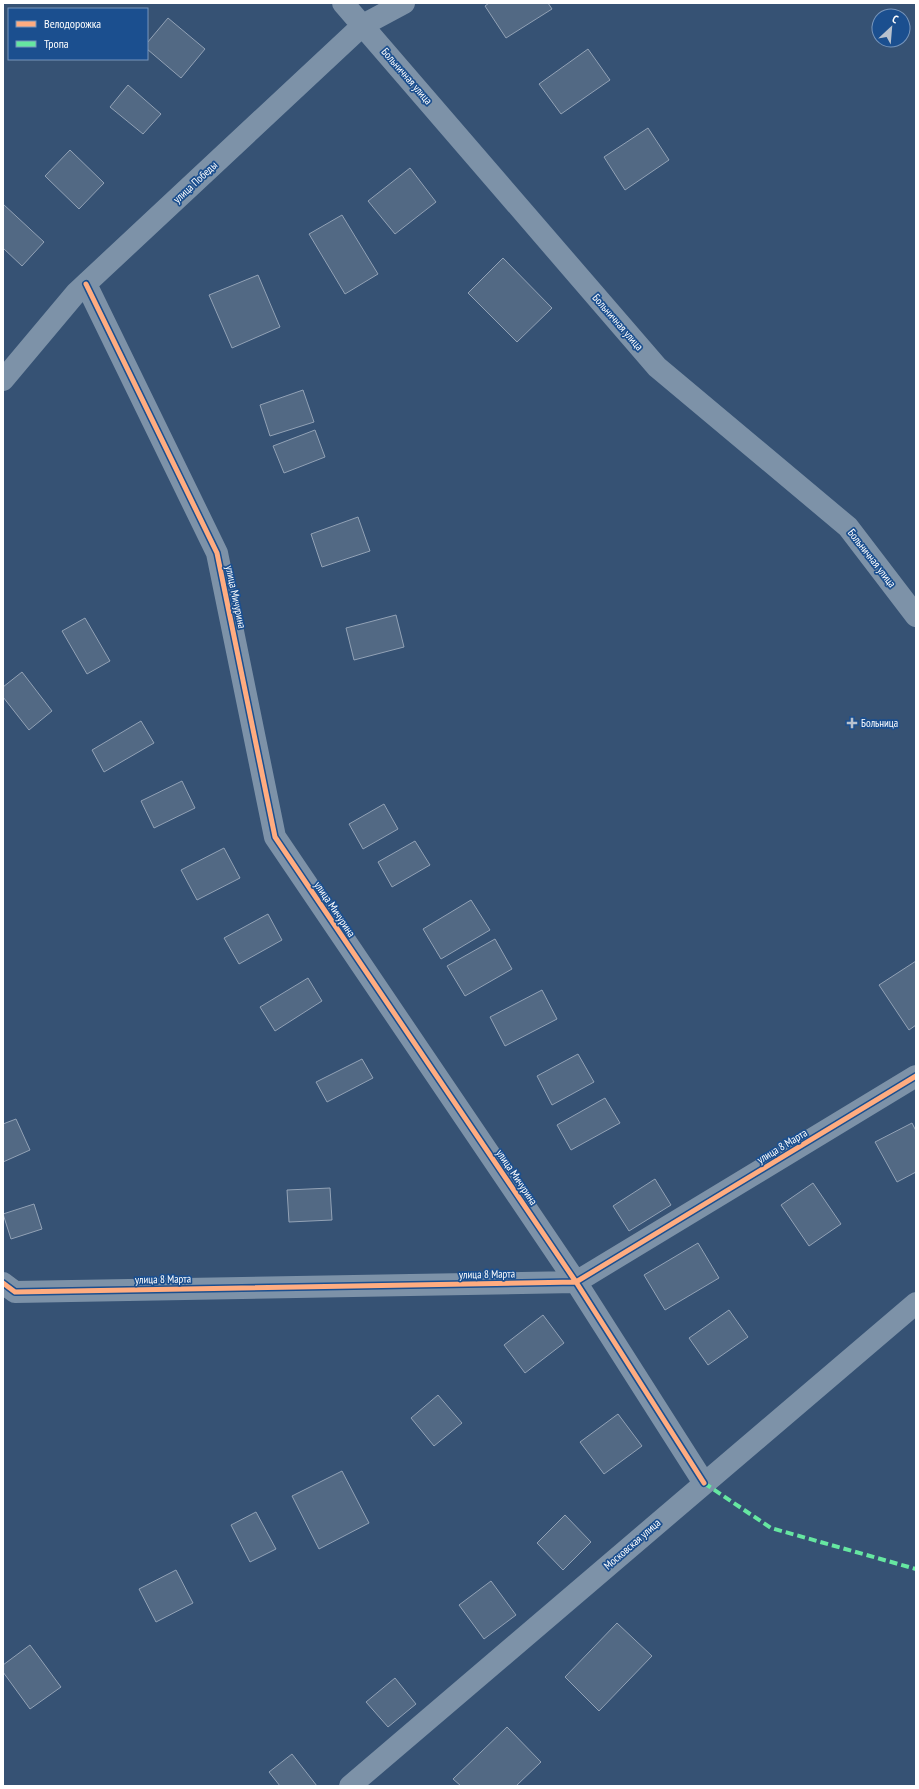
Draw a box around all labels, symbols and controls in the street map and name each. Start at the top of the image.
legend [8,8,148,60]
north arrow [871,8,911,48]
text: С [890,12,901,26]
text: Велодорожка [44,16,101,31]
text: Тропа [44,36,69,51]
street label: Больничная улица [379,45,435,107]
street label: улица Победы [170,158,220,206]
street label: Больничная улица [590,291,646,353]
street label: Больничная улица [845,526,899,590]
street label: улица Мичурина [222,564,250,630]
place label: Больница [861,716,898,730]
marker: Больница [846,717,858,729]
street label: улица Мичурина [311,879,359,939]
street label: улица 8 Марта [754,1126,810,1166]
street label: улица Мичурина [493,1147,541,1207]
street label: улица 8 Марта [459,1267,515,1281]
street label: улица 8 Марта [135,1272,191,1286]
street label: Московская улица [601,1516,663,1572]

